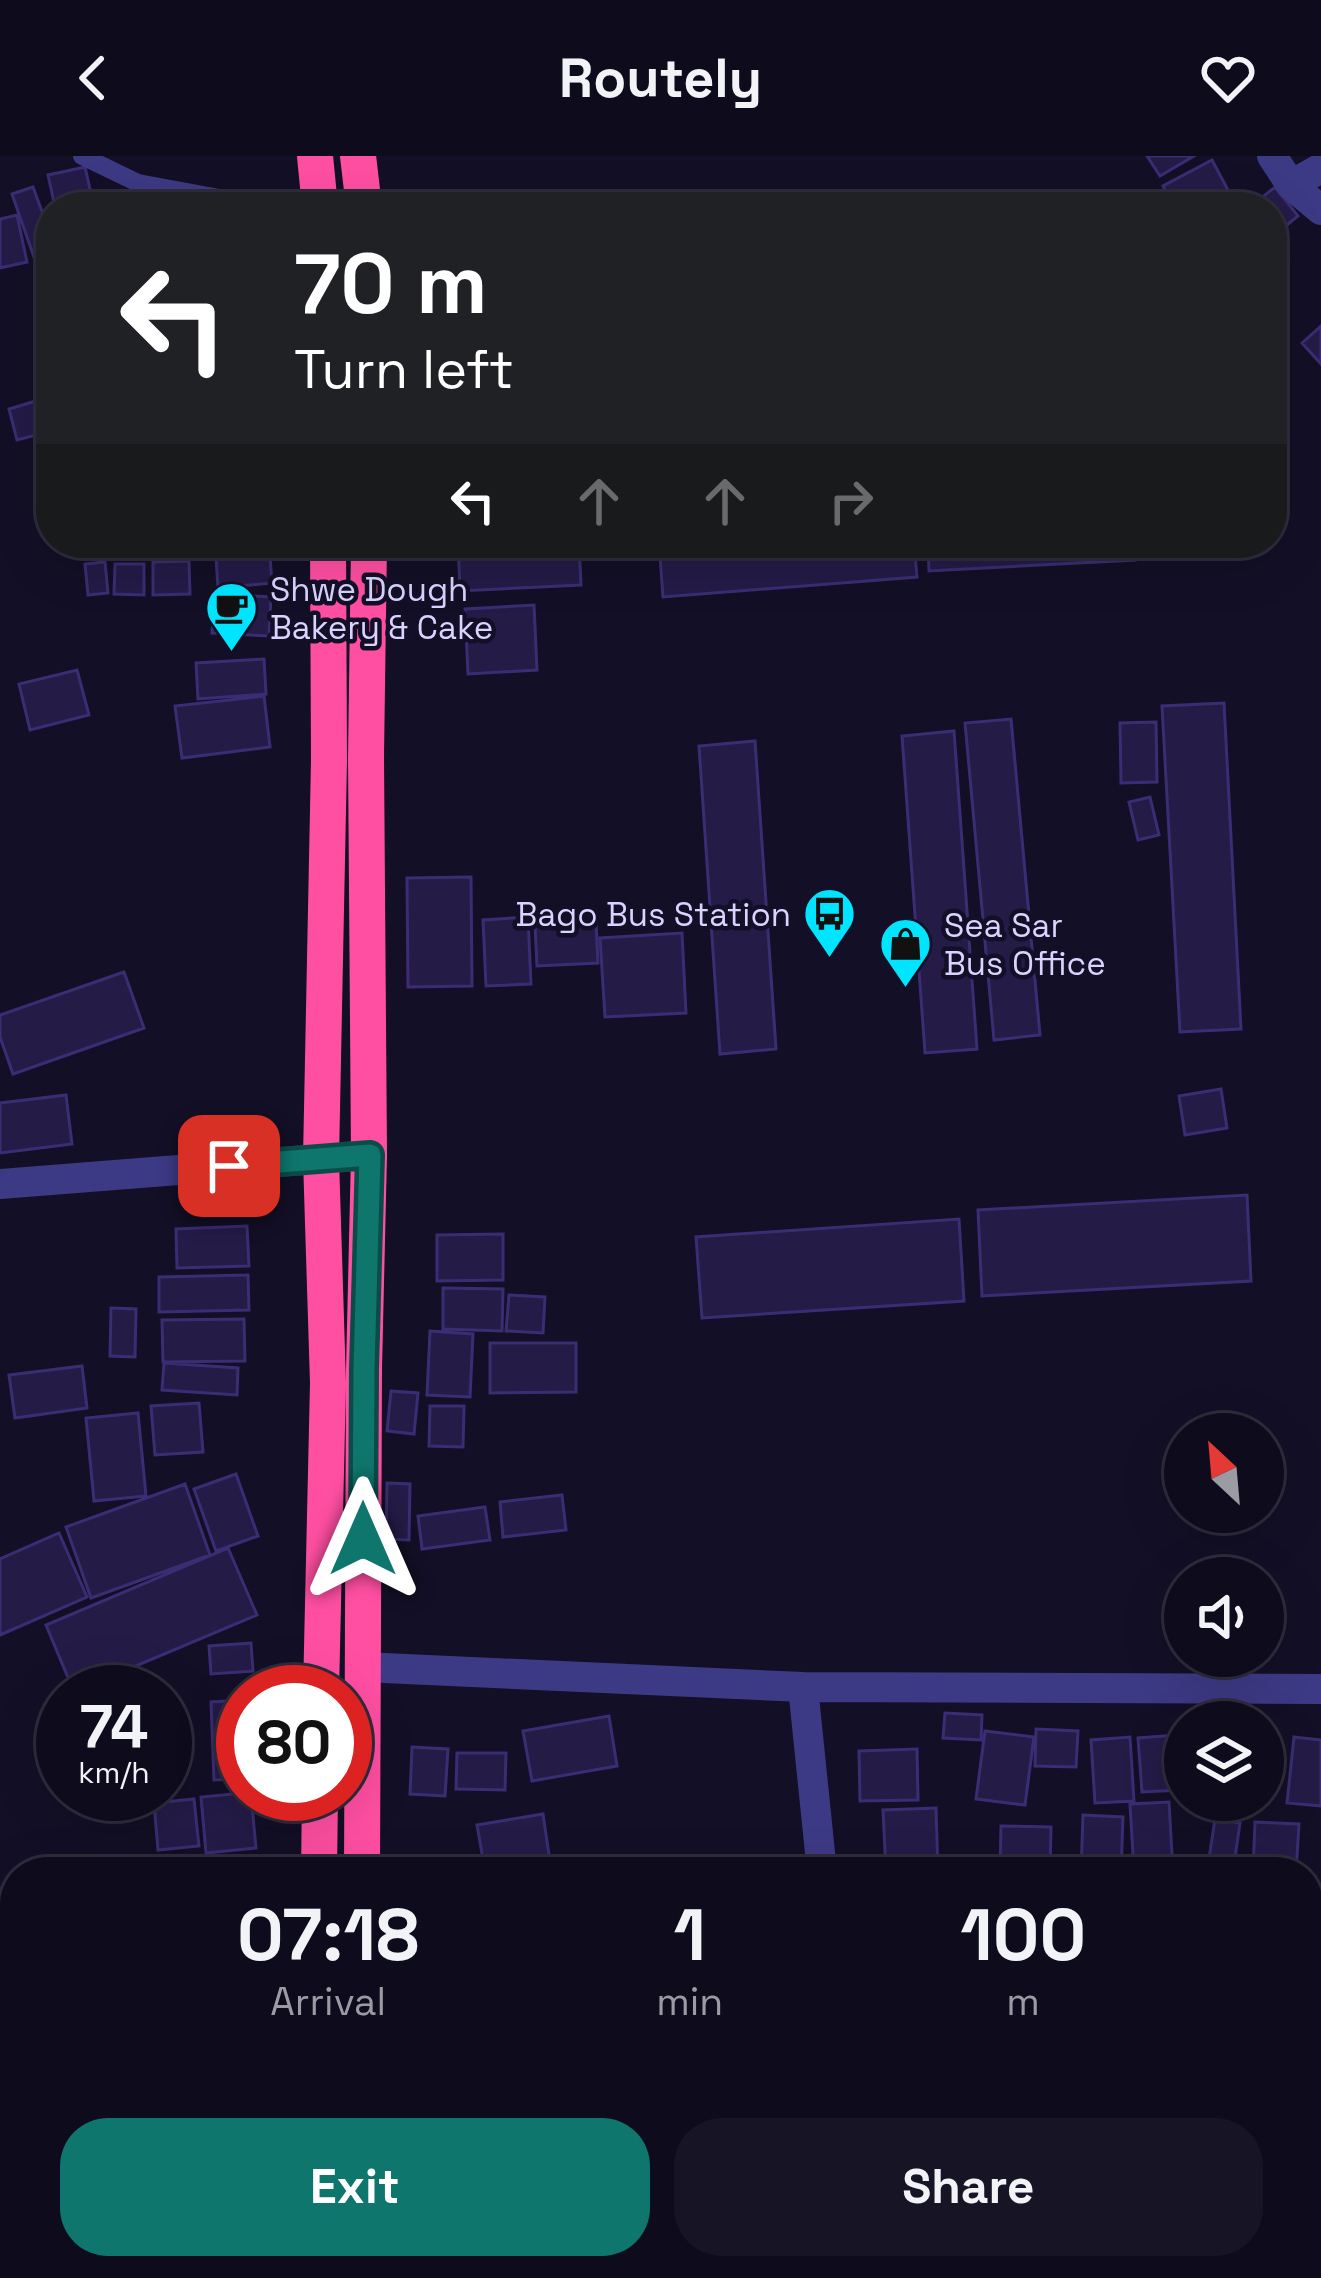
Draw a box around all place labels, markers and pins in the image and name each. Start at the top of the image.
place label: Shwe Dough Bakery & Cake [270,569,493,649]
cafe icon: Shwe Dough Bakery & Cake [203,580,259,654]
bus stop icon: Bago Bus Station [802,886,858,960]
place label: Bago Bus Station [516,894,791,936]
place label: Sea Sar Bus Office [944,905,1106,985]
shop icon: Sea Sar Bus Office [877,916,933,990]
pin [178,1115,280,1217]

